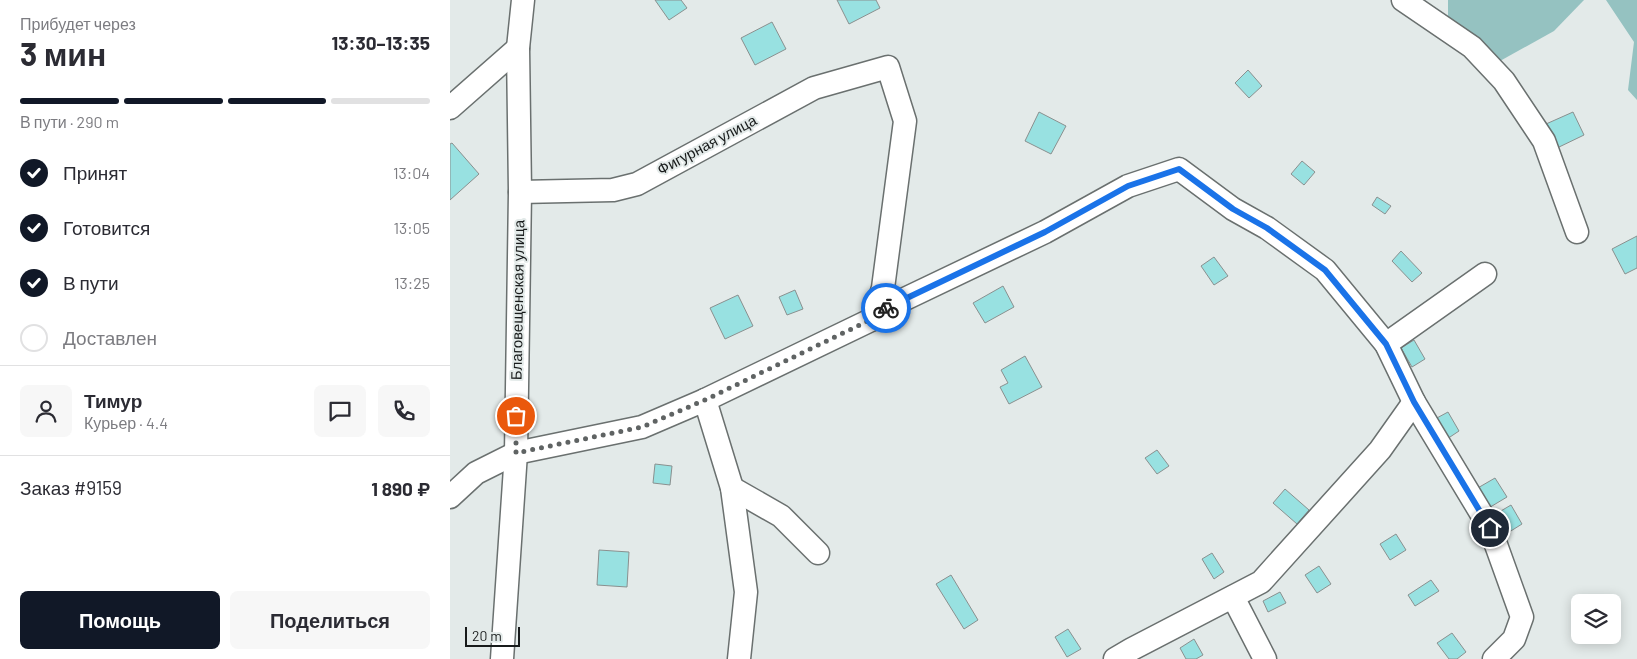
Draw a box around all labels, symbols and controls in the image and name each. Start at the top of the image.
text: Прибудет через [20,14,136,33]
text: 13:30–13:35 [332,31,430,54]
text: 3 мин [20,34,106,72]
street label: Фигурная улица [654,110,760,178]
text: В пути · 290 m [20,112,119,131]
icon: check [20,159,48,187]
text: Принят [63,161,127,184]
text: 13:04 [393,163,430,182]
icon: check [20,214,48,242]
text: Готовится [63,216,150,239]
text: 13:05 [393,218,430,237]
street label: Благовещенская улица [507,219,527,380]
icon: check [20,269,48,297]
text: В пути [63,271,119,294]
text: 13:25 [394,273,430,292]
courier [861,283,911,333]
icon: bike [872,294,900,322]
text: Доставлен [63,326,157,349]
button: person [20,385,72,437]
button: chat [314,385,366,437]
button: phone [378,385,430,437]
text: Тимур [84,389,142,412]
pin [495,395,537,437]
icon: bag [502,402,530,430]
text: Курьер · 4.4 [84,413,168,432]
text: Заказ #9159 [20,476,122,499]
text: 1 890 ₽ [371,477,430,500]
pin [1469,507,1511,549]
icon: home [1476,514,1504,542]
button: Помощь [20,591,220,649]
button: Поделиться [230,591,430,649]
map controls [1571,594,1621,644]
button: layers [1571,594,1621,644]
scale bar [465,624,520,647]
text: 20 m [472,627,502,644]

